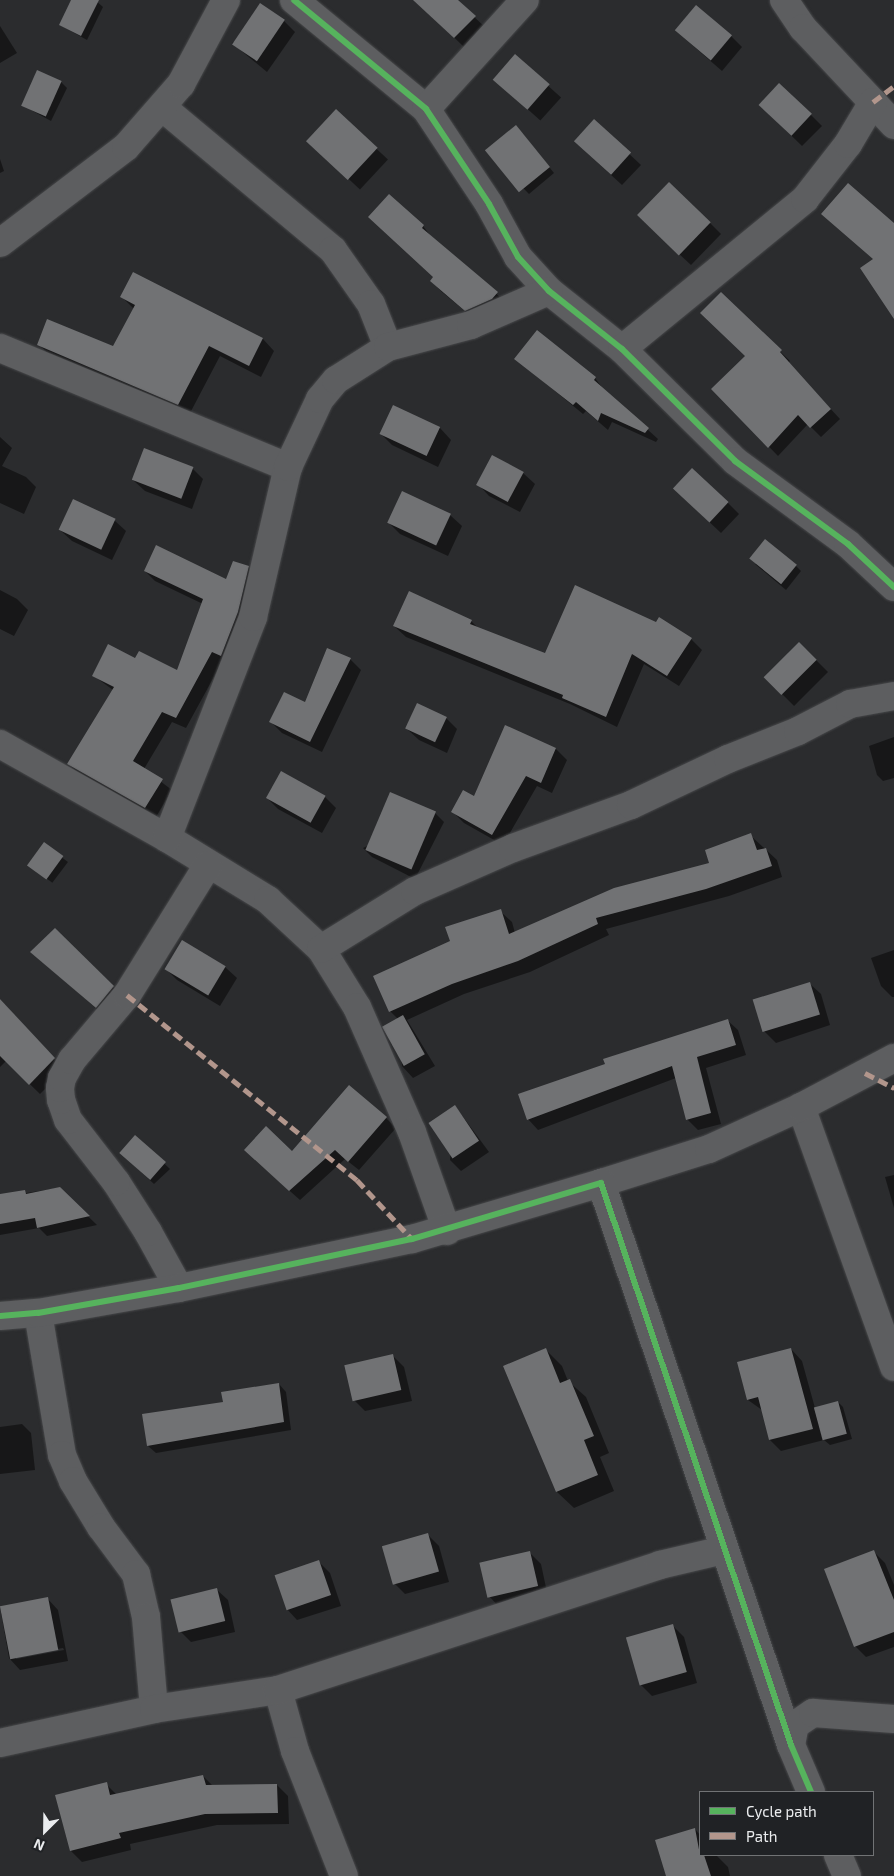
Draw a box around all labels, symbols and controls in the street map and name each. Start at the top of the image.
legend [699,1791,874,1856]
text: Cycle path [746,1802,817,1820]
north arrow [20,1806,70,1856]
text: Path [746,1827,777,1845]
text: N [31,1835,47,1855]

